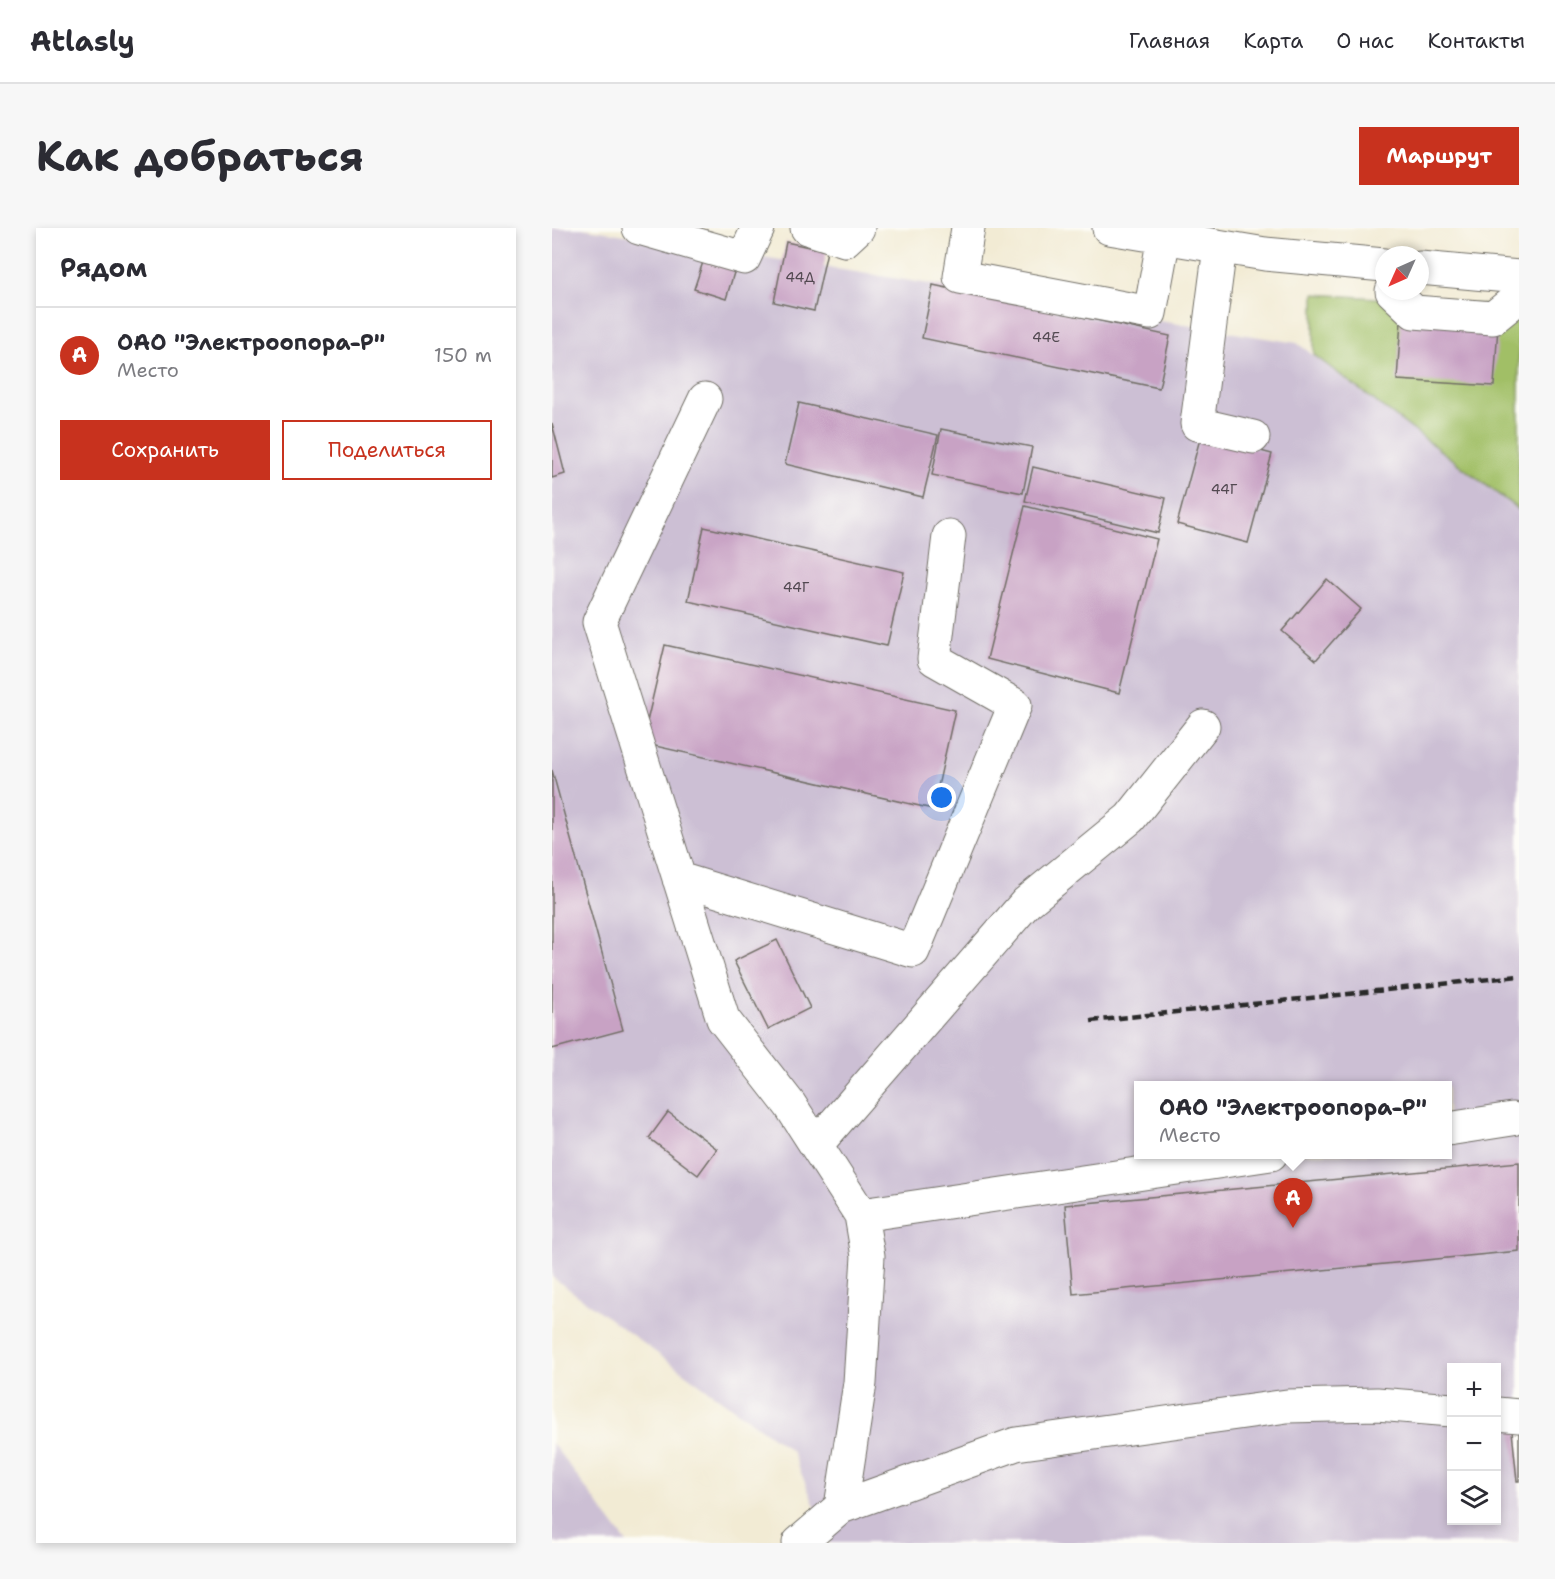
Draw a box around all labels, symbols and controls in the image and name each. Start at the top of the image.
text: Atlasly [30,22,135,60]
text: Главная [1129,27,1210,55]
text: Карта [1243,27,1303,55]
text: О нас [1336,27,1394,55]
text: Контакты [1427,27,1525,55]
button: Маршрут [1359,127,1519,185]
text: Как добраться [36,128,364,184]
north arrow [1375,246,1429,300]
text: Рядом [60,250,147,285]
house number: 44Д [785,268,815,286]
text: ОАО "Электроопора-Р" [117,328,385,357]
house number: 44Е [1032,328,1060,346]
text: A [72,342,87,368]
text: 150 m [434,342,492,368]
text: Место [117,357,179,383]
button: Сохранить [60,420,270,480]
button: Поделиться [282,420,492,480]
house number: 44Г [1211,480,1238,498]
house number: 44Г [783,578,810,596]
your location [927,783,956,812]
popup [1134,1081,1452,1159]
text: ОАО "Электроопора-Р" [1159,1093,1427,1122]
text: Место [1159,1122,1221,1148]
pin: A [1274,1178,1312,1228]
map controls [1447,1363,1501,1525]
button: + [1447,1363,1501,1417]
button: − [1447,1417,1501,1471]
button: layers [1447,1471,1501,1525]

